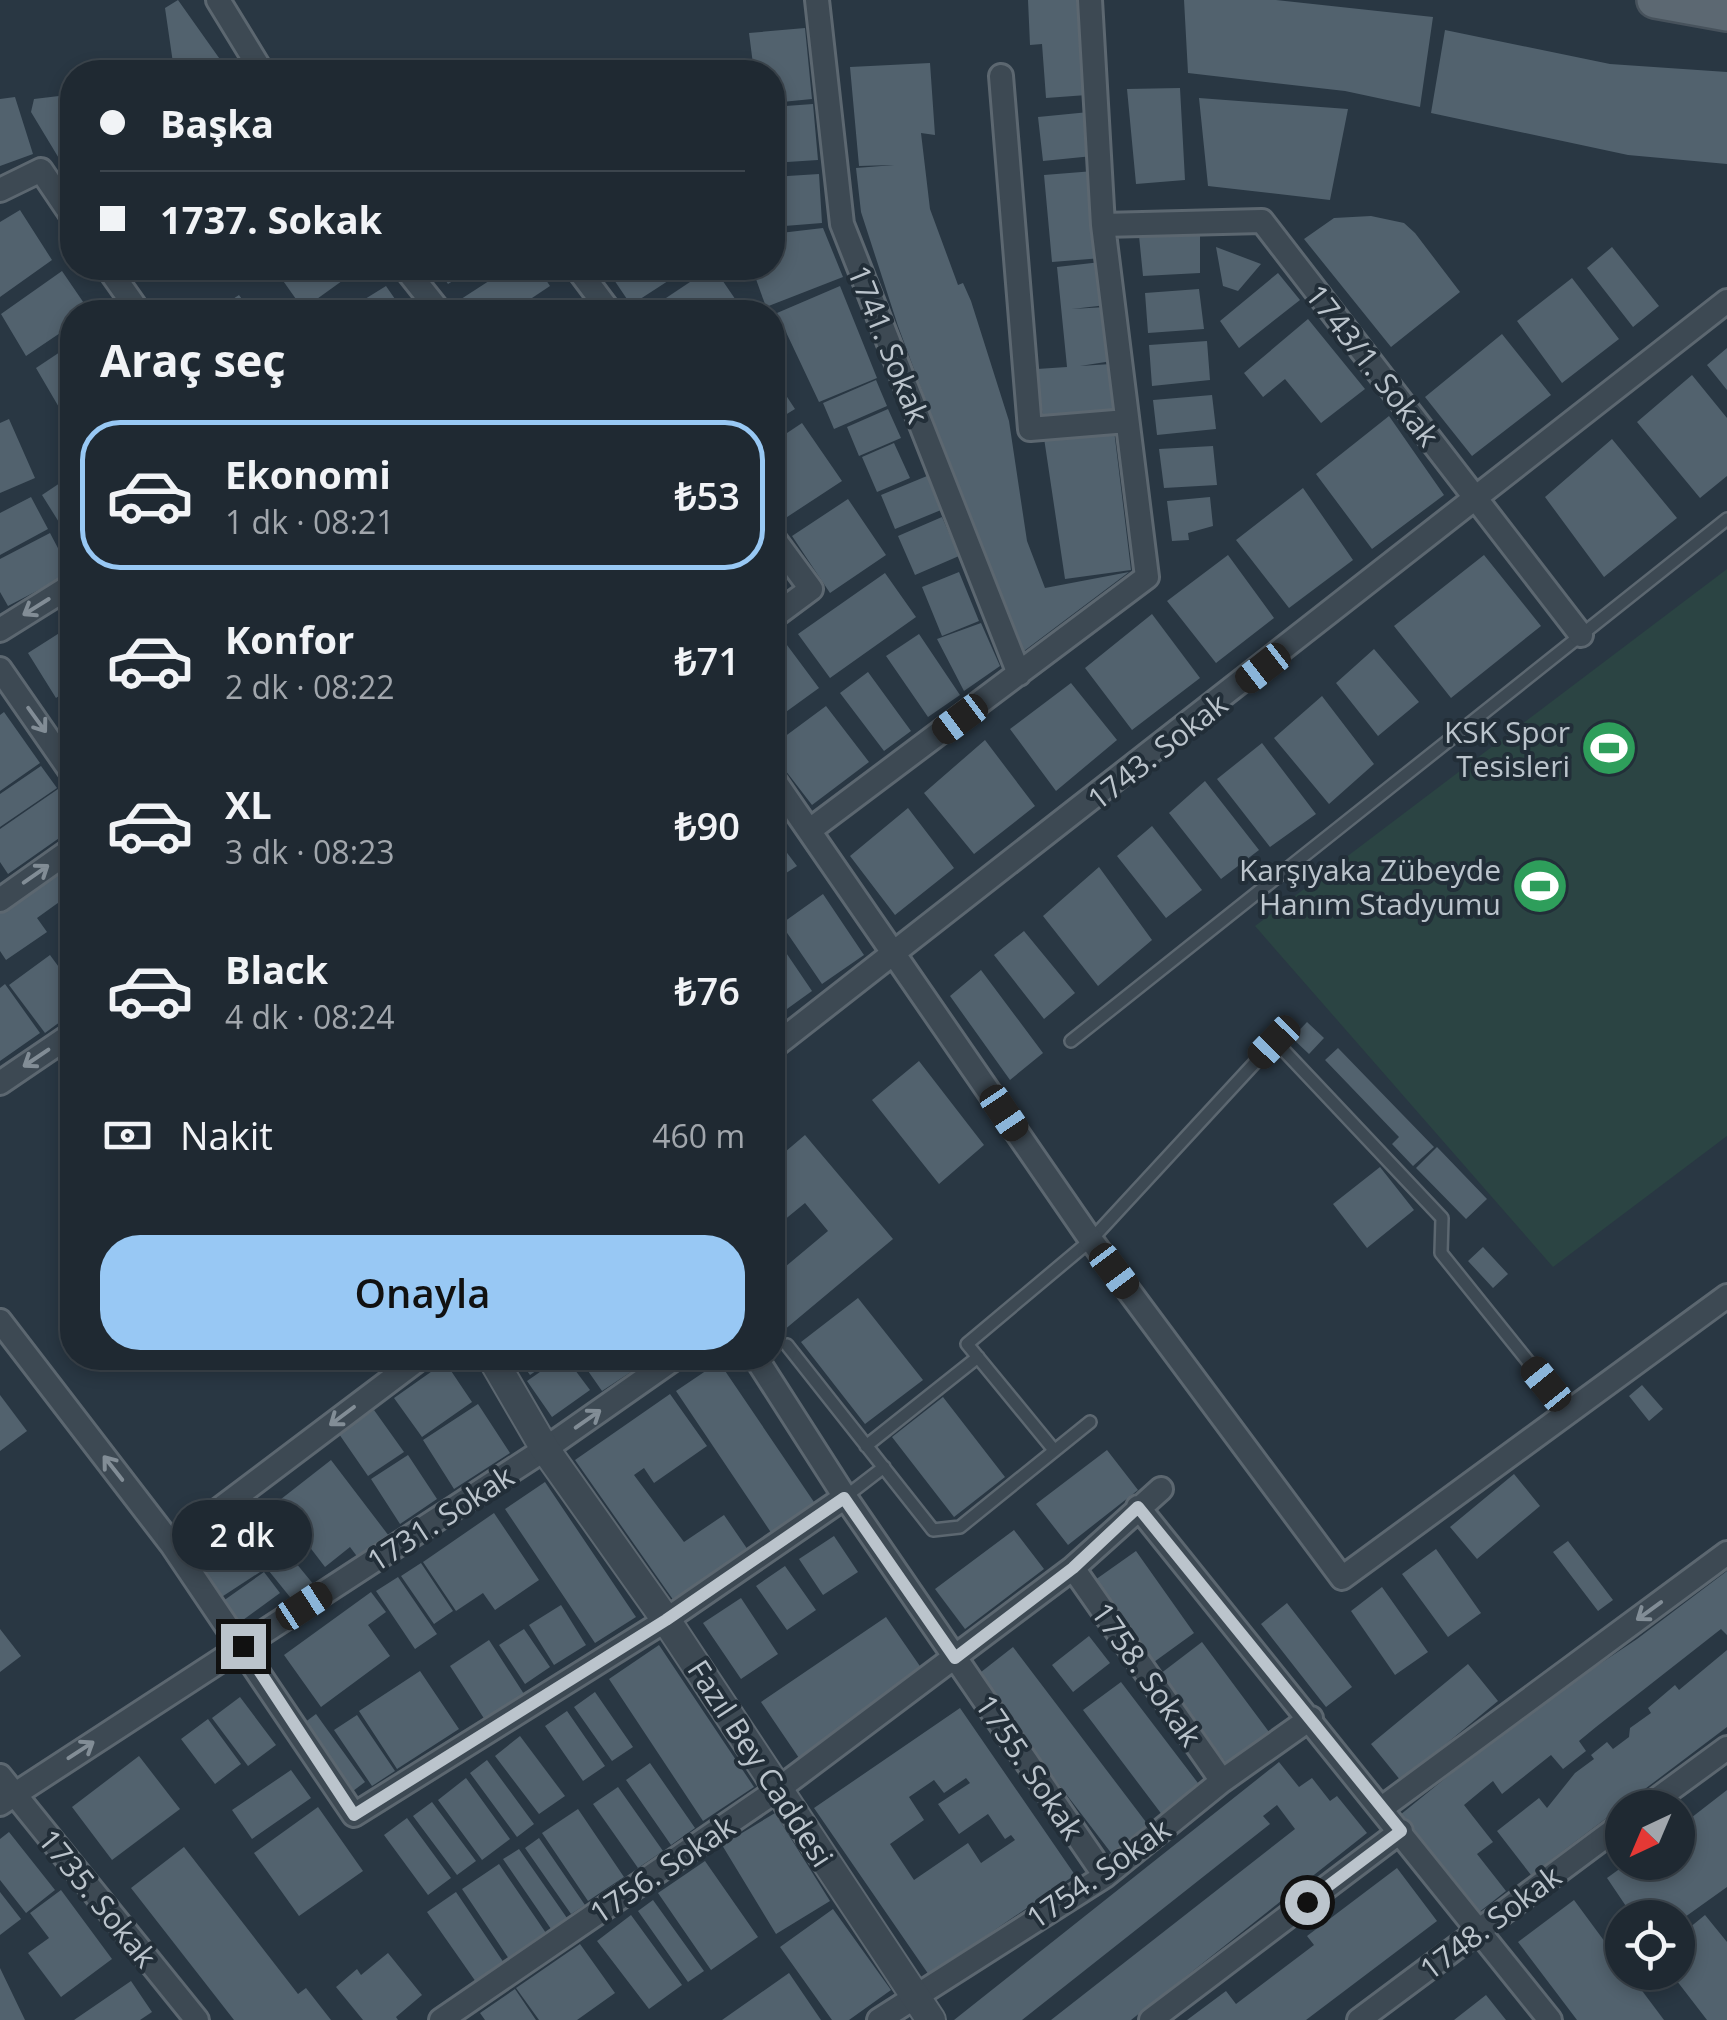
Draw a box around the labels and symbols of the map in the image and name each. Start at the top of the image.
street label: 1741. Sokak [839,259,939,429]
street label: 1743/1. Sokak [1297,275,1449,455]
one-way arrow [22,597,51,617]
car [1230,638,1296,698]
street label: 1743. Sokak [1079,683,1236,819]
car [927,689,993,749]
one-way arrow [26,706,47,733]
place label: KSK Spor Tesisleri [1444,711,1570,786]
sports icon: KSK Spor Tesisleri [1579,718,1639,778]
place label: Karşıyaka Zübeyde Hanım Stadyumu [1239,849,1501,924]
sports icon: Karşıyaka Zübeyde Hanım Stadyumu [1510,856,1570,916]
one-way arrow [22,864,50,885]
car [1242,1010,1306,1074]
one-way arrow [23,1048,51,1069]
car [975,1080,1033,1146]
car [1084,1238,1144,1304]
car [1515,1351,1577,1417]
one-way arrow [329,1406,356,1427]
one-way arrow [573,1409,601,1430]
one-way arrow [102,1455,123,1482]
street label: 1731. Sokak [359,1455,521,1581]
callout: 2 dk [173,1501,313,1571]
car [271,1577,337,1635]
street label: 1758. Sokak [1082,1594,1212,1754]
one-way arrow [1635,1601,1663,1622]
route end [221,1624,266,1669]
street label: Fazıl Bey Caddesi [679,1652,843,1874]
street label: 1755. Sokak [966,1686,1094,1848]
one-way arrow [67,1740,95,1761]
north arrow [1605,1790,1695,1880]
street label: 1756. Sokak [581,1805,743,1933]
street label: 1754. Sokak [1018,1808,1178,1938]
street label: 1735. Sokak [30,1820,167,1976]
street label: 1748. Sokak [1411,1855,1569,1989]
route start [1285,1880,1330,1925]

